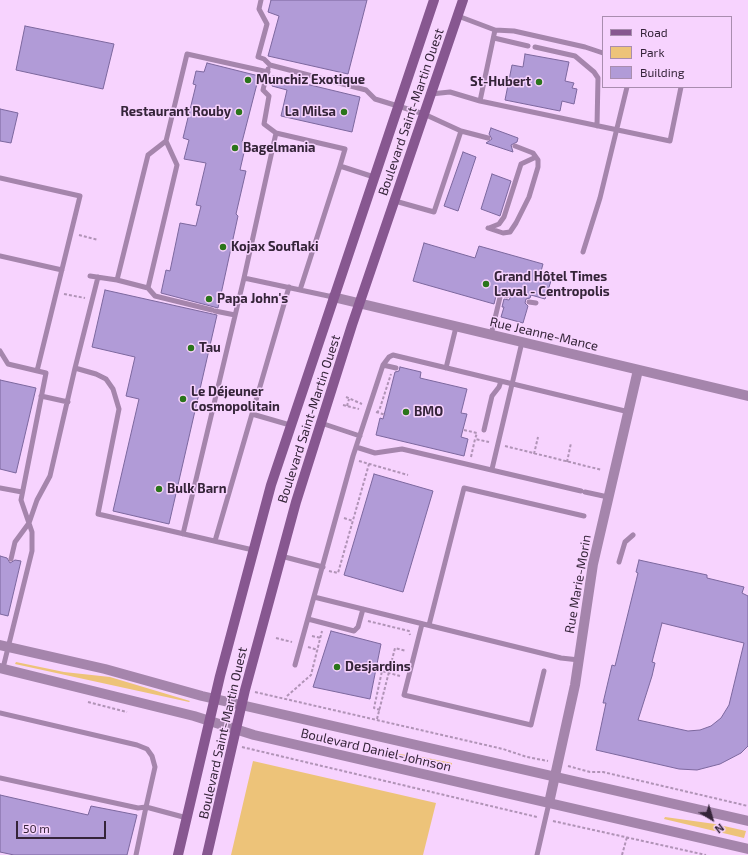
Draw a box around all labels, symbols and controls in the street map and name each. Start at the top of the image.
legend [602,16,732,88]
text: Road [640,25,668,39]
street label: Boulevard Saint-Martin Ouest [375,26,447,198]
text: Park [640,45,665,59]
text: Building [640,65,684,79]
place label: Munchiz Exotique [256,72,365,88]
place label: St-Hubert [470,74,531,90]
marker: Munchiz Exotique [243,75,253,85]
marker: St-Hubert [534,77,544,87]
place label: Restaurant Rouby [120,104,231,120]
place label: La Milsa [285,104,336,120]
marker: Restaurant Rouby [234,107,244,117]
marker: La Milsa [339,107,349,117]
place label: Bagelmania [243,140,315,156]
marker: Bagelmania [230,143,240,153]
place label: Kojax Souflaki [231,239,319,255]
marker: Kojax Souflaki [218,242,228,252]
place label: Grand Hôtel Times Laval - Centropolis [494,269,610,300]
marker: Grand Hôtel Times Laval - Centropolis [481,279,491,289]
place label: Papa John's [217,291,288,307]
marker: Papa John's [204,294,214,304]
street label: Rue Jeanne-Mance [488,314,600,354]
street label: Boulevard Saint-Martin Ouest [274,333,344,505]
place label: Tau [199,340,221,356]
marker: Tau [186,343,196,353]
place label: Le Déjeuner Cosmopolitain [191,384,280,415]
marker: Le Déjeuner Cosmopolitain [178,394,188,404]
place label: BMO [414,404,443,420]
marker: BMO [401,407,411,417]
place label: Bulk Barn [167,481,226,497]
marker: Bulk Barn [154,484,164,494]
street label: Rue Marie-Morin [562,533,594,635]
street label: Boulevard Saint-Martin Ouest [196,645,250,821]
place label: Desjardins [345,659,411,675]
marker: Desjardins [332,662,342,672]
street label: Boulevard Daniel-Johnson [299,725,453,775]
north arrow [692,799,732,839]
scale bar [18,813,108,839]
text: 50 m [23,821,50,835]
text: N [713,821,727,836]

